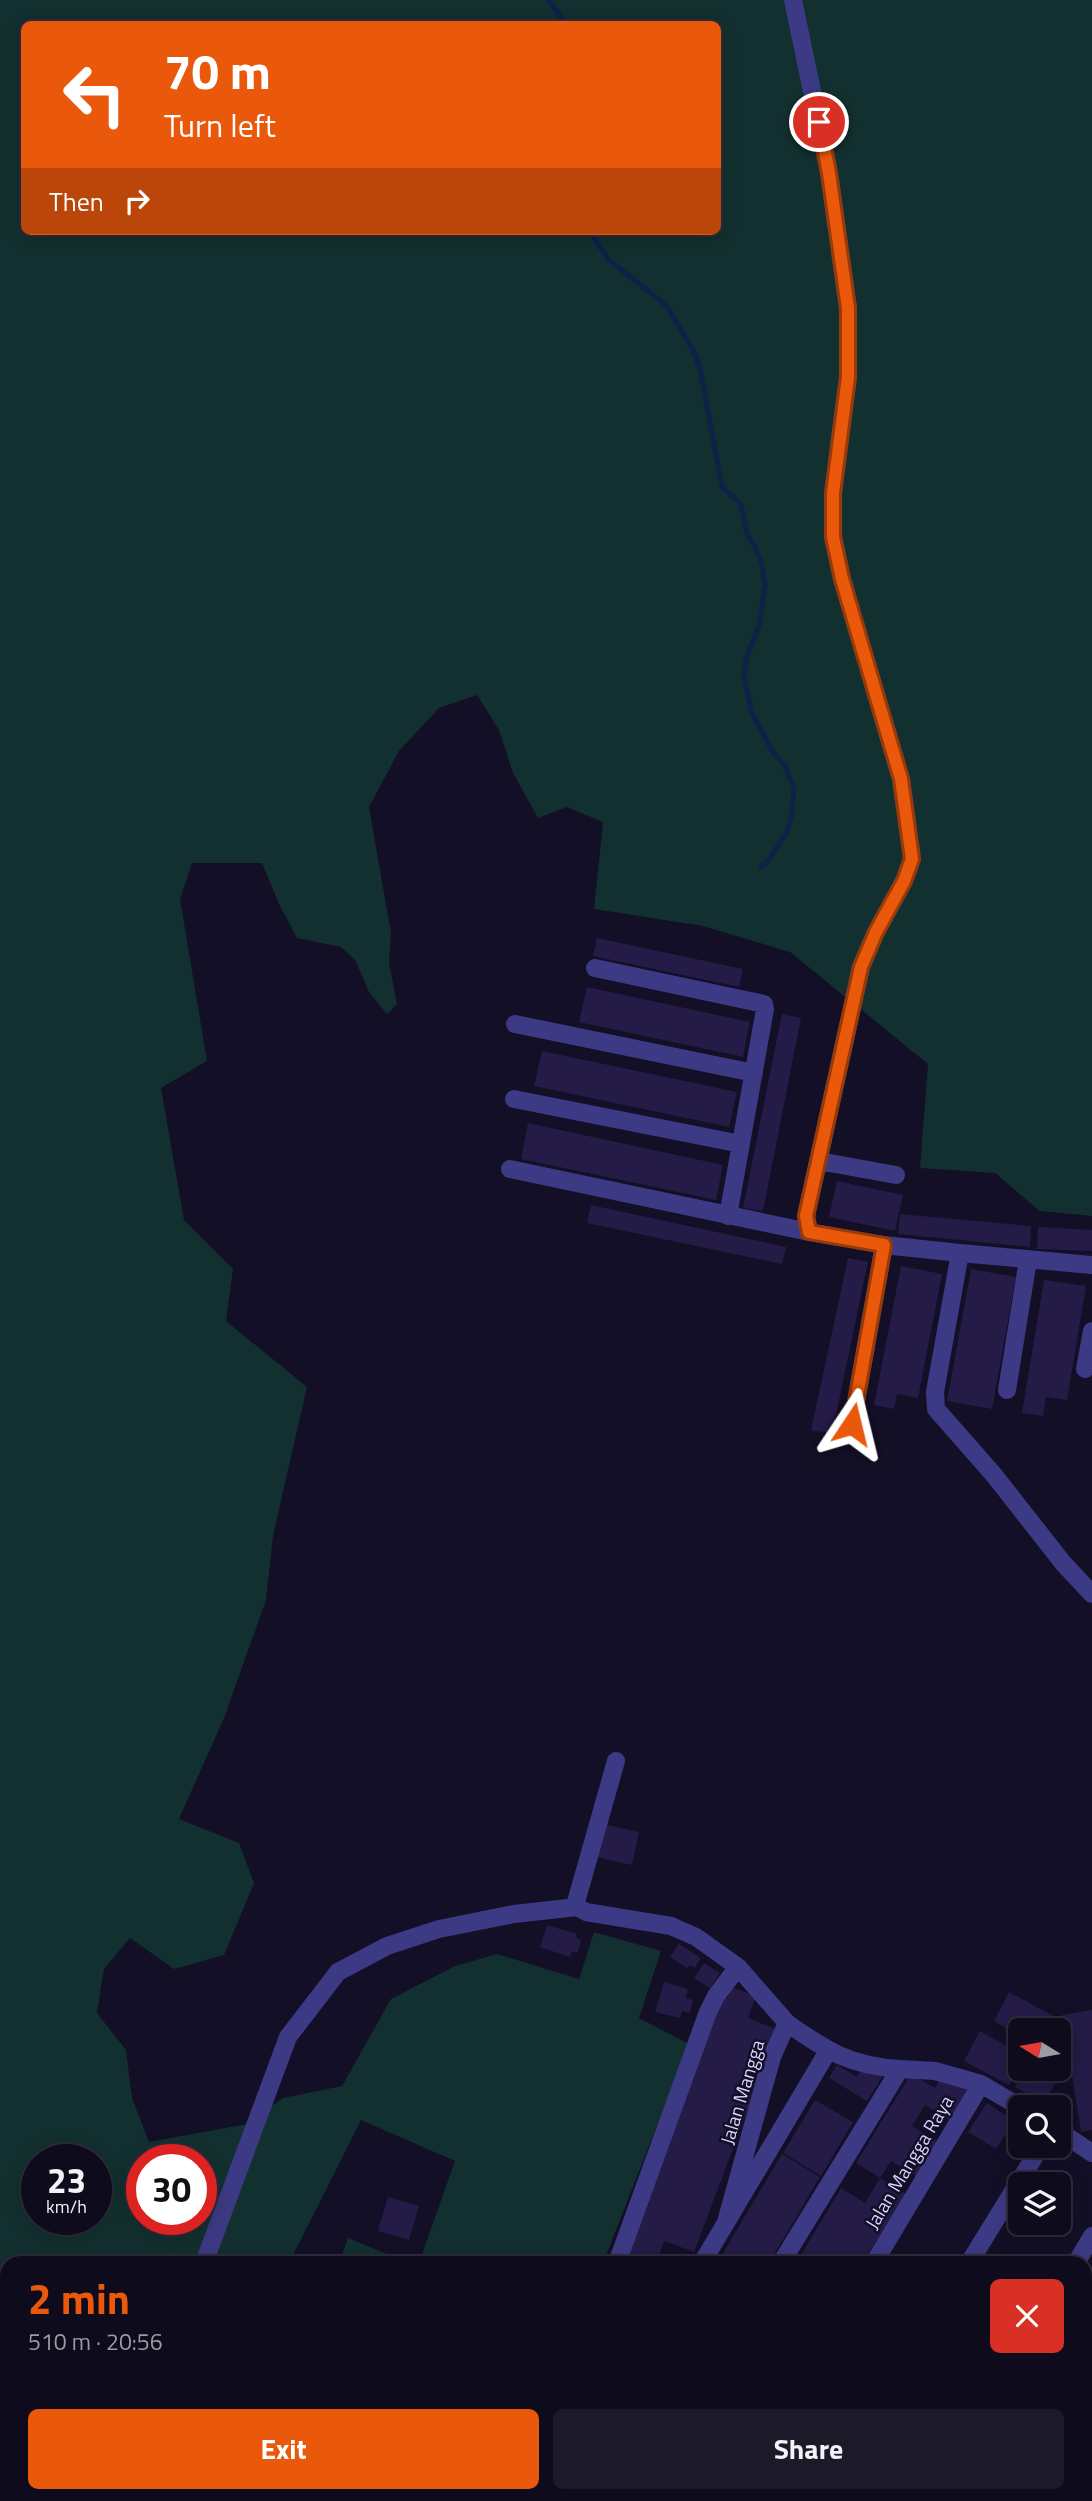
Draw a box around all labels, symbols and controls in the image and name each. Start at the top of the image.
text: 70 m [164,33,271,108]
icon: left [49,49,140,140]
pin [789,92,849,152]
text: Turn left [164,101,276,149]
icon: arrive [800,103,838,141]
text: Then [49,182,104,221]
icon: right [118,182,156,220]
position arrow [815,1387,889,1461]
north arrow [1008,2018,1071,2081]
map controls [1008,2018,1071,2235]
street label: Jalan Mangga [712,2036,771,2148]
street label: Jalan Mangga Raya [857,2089,960,2234]
button: search [1008,2095,1071,2158]
speed limit sign: 30 [126,2144,217,2235]
text: 23 [47,2153,86,2207]
button: layers [1008,2172,1071,2235]
text: km/h [46,2193,87,2220]
text: 2 min [28,2266,130,2330]
button: close [990,2279,1064,2353]
text: 510 m · 20:56 [28,2324,163,2359]
button: Exit [28,2409,539,2489]
button: Share [553,2409,1064,2489]

